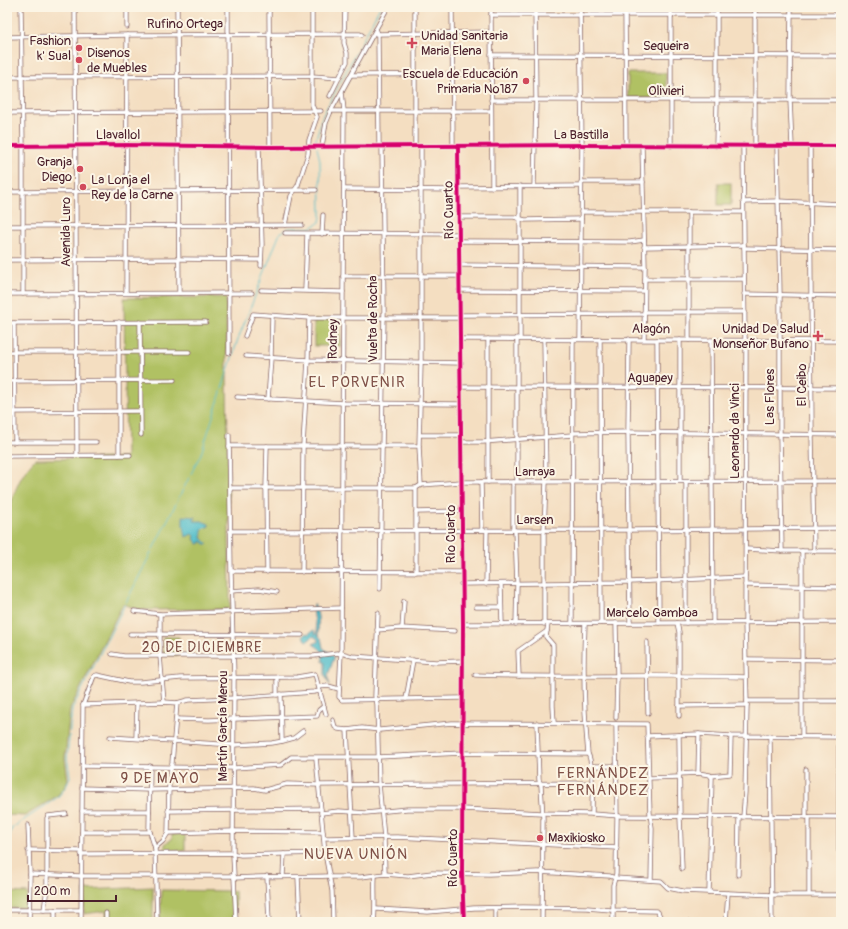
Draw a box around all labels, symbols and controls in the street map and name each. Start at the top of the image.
street label: Rufino Ortega [147,16,223,32]
place label: Unidad Sanitaria Maria Elena [421,28,508,59]
place label: Fashion k' Sual [29,33,71,64]
marker: Unidad Sanitaria Maria Elena [406,37,418,49]
street label: Sequeira [643,38,689,54]
marker: Fashion k' Sual [74,43,84,53]
place label: Disenos de Muebles [87,45,147,76]
marker: Disenos de Muebles [74,55,84,65]
place label: Escuela de Educación Primaria Nº187 [402,66,518,97]
marker: Escuela de Educación Primaria Nº187 [521,76,531,86]
street label: Olivieri [648,83,684,99]
street label: Llavallol [96,127,140,143]
street label: La Bastilla [553,127,609,143]
place label: Granja Diego [37,154,72,185]
marker: Granja Diego [75,164,85,174]
place label: La Lonja el Rey de la Carne [91,172,174,203]
street label: Río Cuarto [440,181,458,239]
marker: La Lonja el Rey de la Carne [78,182,88,192]
street label: Avenida Luro [58,197,74,267]
street label: Vuelta de Rocha [365,276,381,362]
street label: Rodney [325,318,341,359]
street label: Alagón [632,321,670,337]
place label: Unidad De Salud Monseñor Bufano [713,321,809,352]
marker: Unidad De Salud Monseñor Bufano [812,330,824,342]
street label: El Ceibo [794,364,810,406]
street label: Las Flores [762,369,778,425]
street label: Aguapey [627,370,673,386]
district label: EL PORVENIR [308,373,406,392]
street label: Leonardo da Vinci [727,383,743,479]
street label: Larraya [515,464,555,480]
street label: Río Cuarto [443,505,459,563]
street label: Larsen [516,512,554,528]
street label: Marcelo Gamboa [606,605,698,621]
district label: 20 DE DICIEMBRE [142,639,262,656]
street label: Martín García Merou [215,670,231,782]
district label: FERNÁNDEZ FERNÁNDEZ [557,764,649,800]
district label: 9 DE MAYO [120,769,200,788]
street label: Río Cuarto [445,829,461,887]
place label: Maxikiosko [548,830,605,846]
marker: Maxikiosko [535,833,545,843]
district label: NUEVA UNIÓN [304,845,408,864]
scale bar [28,877,116,903]
text: 200 m [34,884,71,899]

